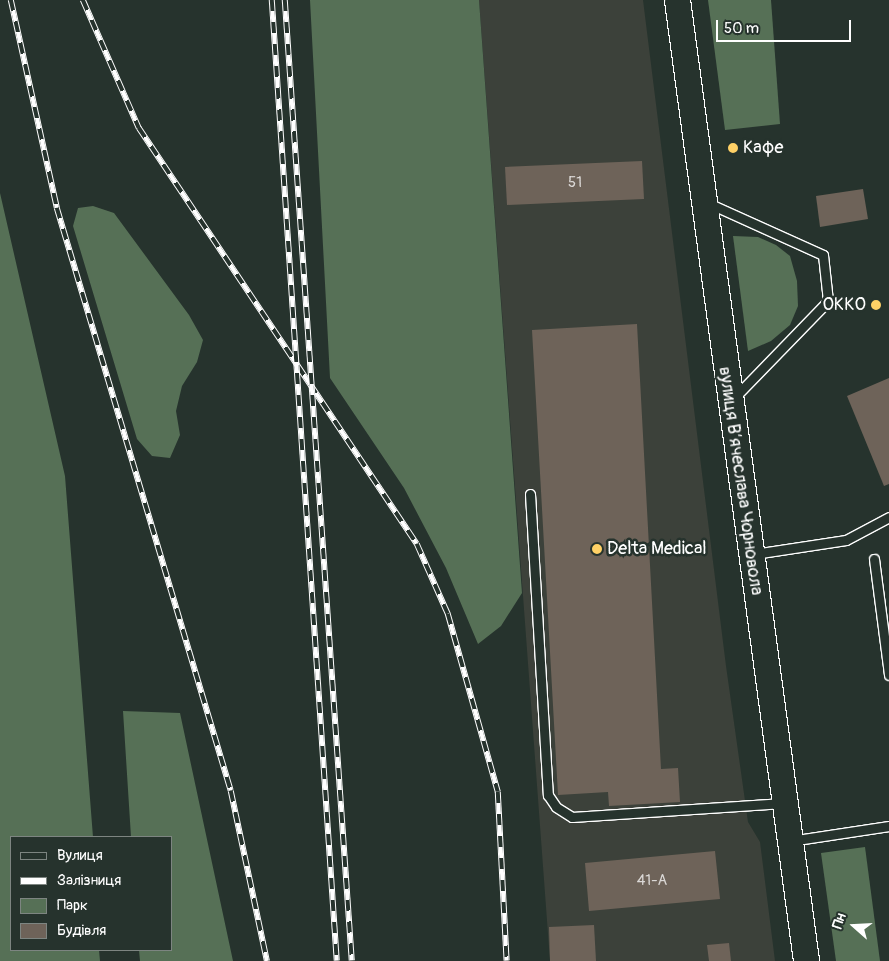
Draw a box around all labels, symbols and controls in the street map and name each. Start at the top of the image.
scale bar [719,10,854,42]
text: 50 m [724,19,759,38]
place label: Кафе [743,137,783,159]
marker: Кафе [727,142,739,154]
house number: 51 [568,174,582,192]
place label: ОККО [822,294,866,316]
marker: ОККО [870,299,882,311]
street label: вулиця Вʼячеслава Чорновола [713,365,767,597]
place label: Delta Medical [607,538,707,560]
marker: Delta Medical [591,543,603,555]
legend [10,836,172,951]
text: Вулиця [57,846,103,865]
text: Залізниця [57,871,121,890]
house number: 41-А [637,872,667,890]
text: Парк [57,896,88,915]
north arrow [829,901,879,951]
text: Пн [829,911,850,931]
text: Будівля [57,921,106,940]

